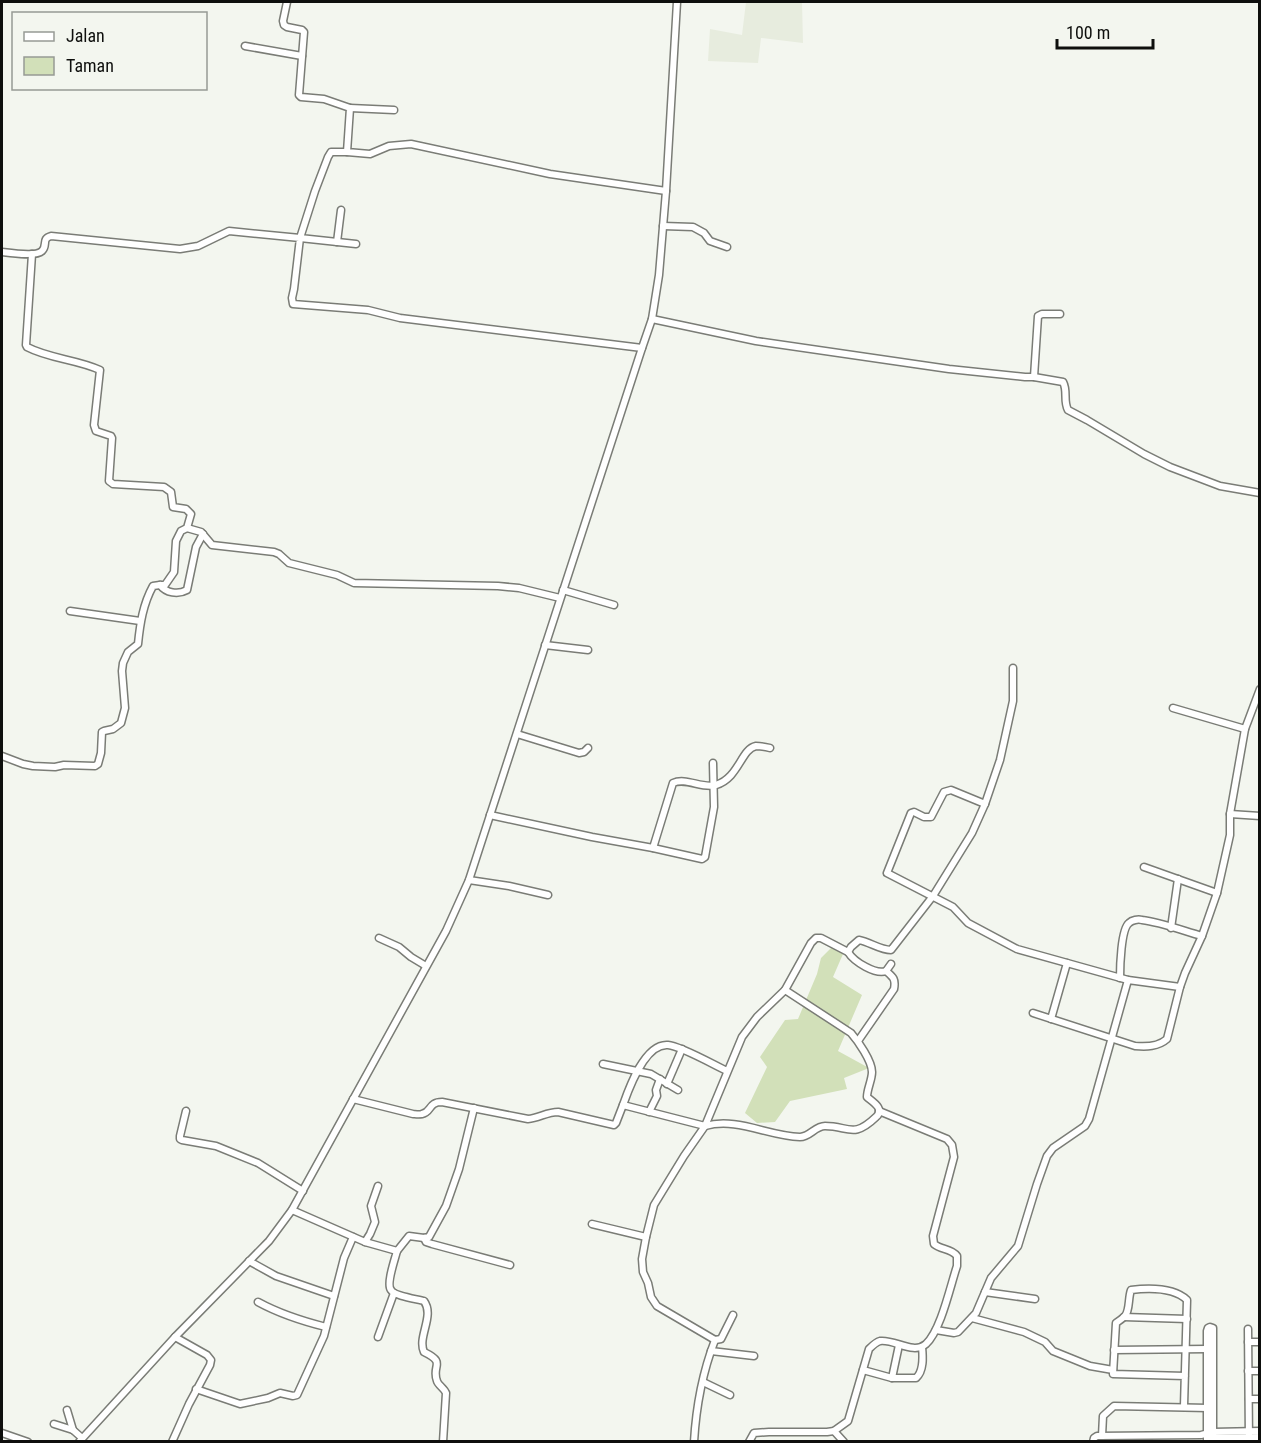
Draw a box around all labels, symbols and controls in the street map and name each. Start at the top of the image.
legend [12,12,207,90]
scale bar [1057,12,1153,50]
text: 100 m [1066,22,1110,43]
text: Jalan [66,25,105,46]
text: Taman [66,55,114,76]

